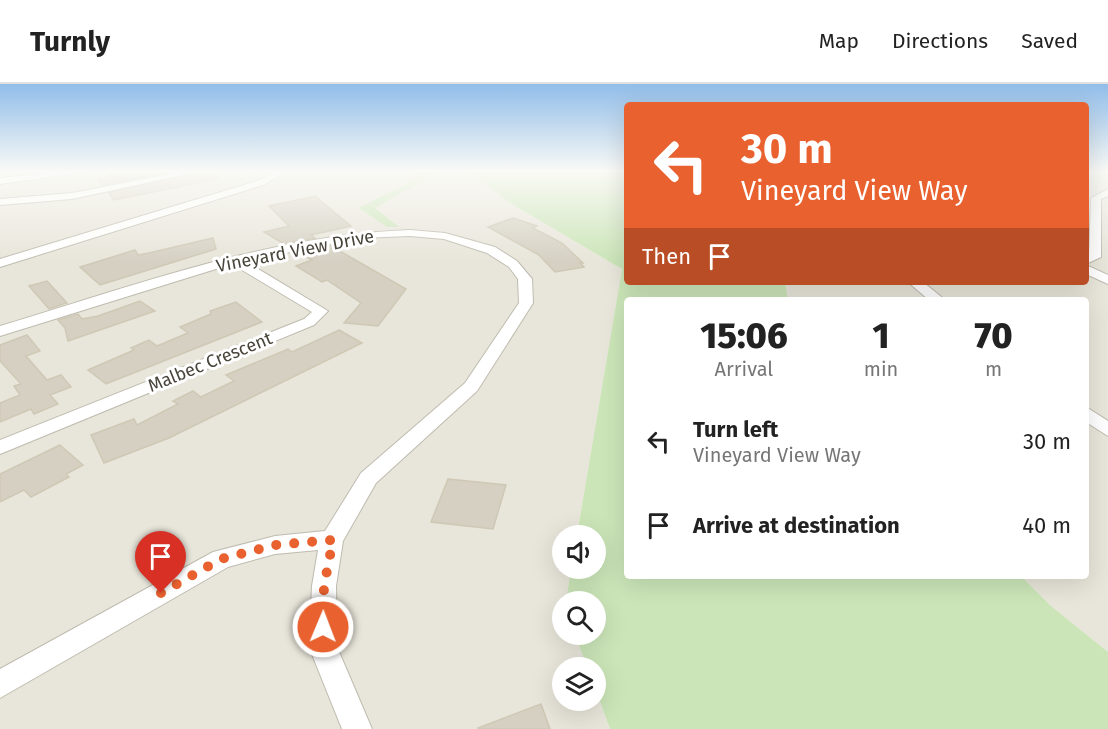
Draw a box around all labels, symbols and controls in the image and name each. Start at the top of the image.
text: Turnly [30,25,110,58]
text: Map [819,28,859,54]
text: Directions [892,28,988,54]
text: Saved [1021,28,1078,54]
text: 30 m [741,124,833,174]
icon: left [642,126,720,204]
text: Vineyard View Way [741,175,967,207]
street label: Vineyard View Drive [214,225,376,277]
icon: arrive [703,240,736,273]
text: Then [642,243,691,270]
text: 15:06 [700,314,788,358]
text: 1 [873,314,890,358]
text: 70 [975,314,1013,358]
street label: Malbec Crescent [145,327,276,397]
text: Arrival [715,357,773,381]
text: min [864,357,898,381]
text: m [985,357,1002,381]
text: Turn left [693,416,778,443]
icon: left [642,425,675,458]
text: 30 m [1023,428,1071,455]
text: Vineyard View Way [693,443,861,467]
icon: arrive [642,509,675,542]
text: Arrive at destination [693,512,900,539]
text: 40 m [1022,512,1071,539]
map controls [552,525,606,711]
button: sound [552,525,606,579]
pin [135,531,186,593]
icon: arrive [144,540,177,573]
button: search [552,591,606,645]
position arrow [291,595,355,659]
button: layers [552,657,606,711]

